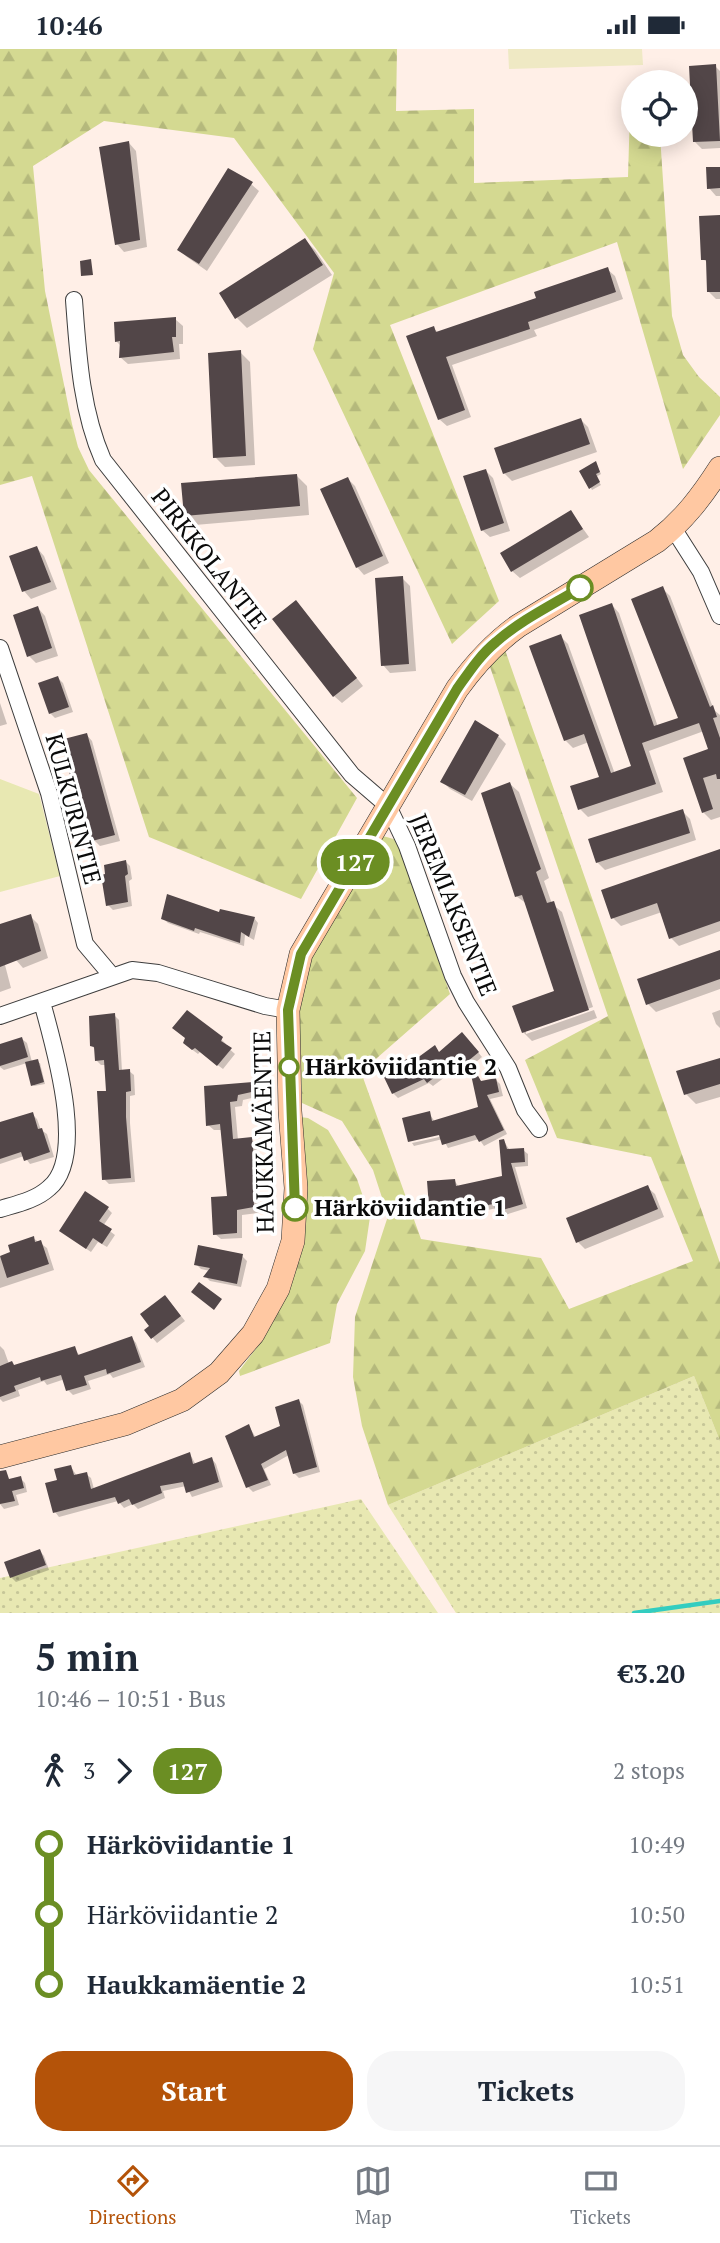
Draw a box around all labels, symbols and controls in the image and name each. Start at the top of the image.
text: 10:46 [35,8,103,42]
map controls [621,70,698,147]
button: locate [621,70,698,147]
street label: PIRKKOLANTIE [145,481,275,635]
unlabelled marker [567,575,593,601]
street label: KULKURINTIE [38,730,109,888]
street label: JEREMIAKSENTIE [403,809,505,1001]
line badge: 127 [315,839,395,885]
text: 127 [335,846,375,878]
street label: HAUKKAMÄENTIE [245,1030,281,1234]
place label: Härköviidantie 2 [305,1050,497,1082]
marker: Härköviidantie 2 [279,1057,299,1077]
place label: Härköviidantie 1 [314,1191,506,1223]
marker: Härköviidantie 1 [282,1195,308,1221]
text: 5 min [35,1632,139,1682]
text: €3.20 [619,1656,685,1690]
text: 10:46 – 10:51 · Bus [35,1683,226,1714]
icon: walk [35,1752,73,1790]
icon: forward [105,1752,143,1790]
text: 3 [83,1755,95,1786]
text: 127 [167,1755,208,1787]
text: 2 stops [613,1755,685,1786]
text: Härköviidantie 1 [87,1827,295,1861]
text: 10:49 [628,1829,685,1860]
text: Härköviidantie 2 [87,1897,279,1931]
text: 10:50 [628,1899,685,1930]
text: Haukkamäentie 2 [87,1967,306,2001]
text: 10:51 [628,1969,685,2000]
button: Start [35,2051,353,2131]
button: Tickets [367,2051,685,2131]
tab: Directions [89,2162,177,2229]
tab: Map [354,2162,392,2229]
tab: Tickets [570,2162,631,2229]

